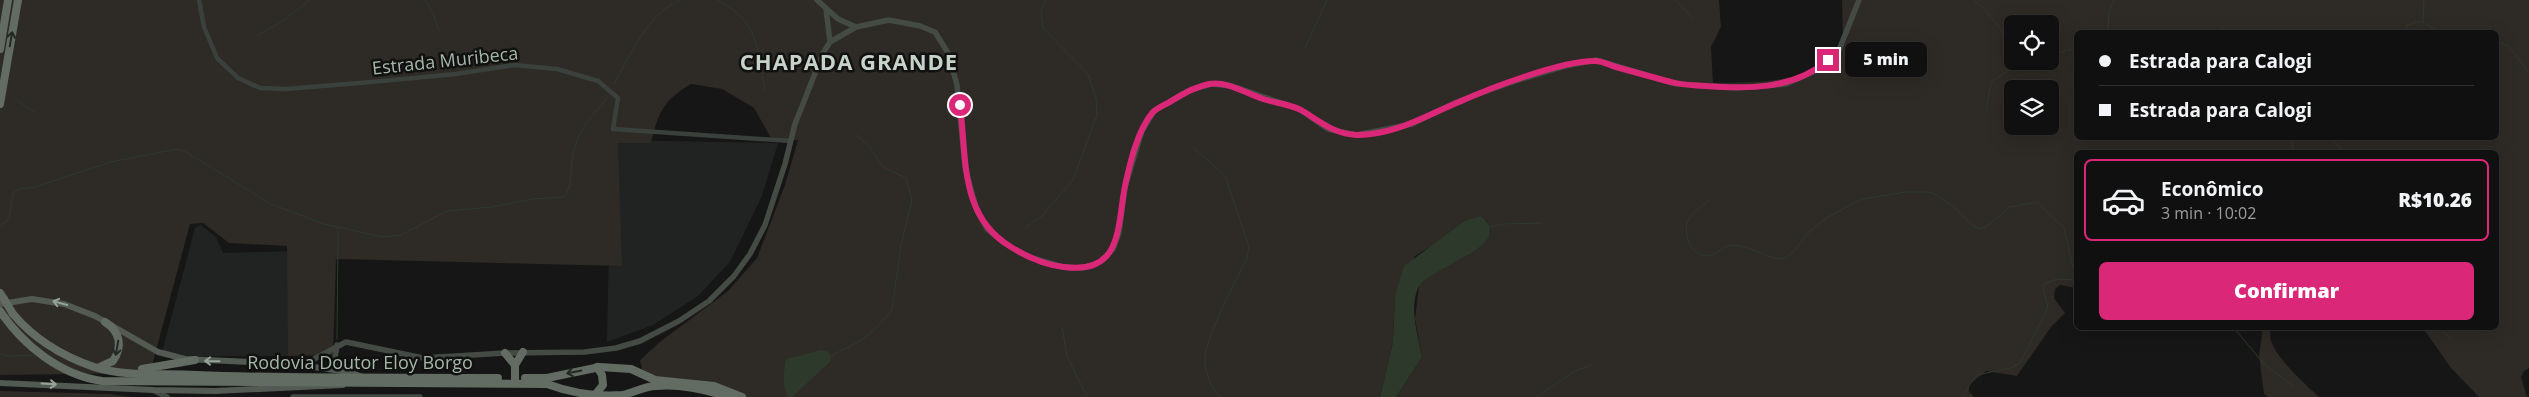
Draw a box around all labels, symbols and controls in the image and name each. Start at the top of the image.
map controls [2004,15,2059,135]
button: locate [2004,15,2059,70]
one-way arrow [7,31,17,47]
street label: Estrada Muribeca [371,40,519,80]
callout: 5 min [1846,42,1928,78]
district label: CHAPADA GRANDE [740,46,958,76]
text: 5 min [1863,48,1909,70]
text: Estrada para Calogi [2129,48,2312,74]
route end [1817,49,1839,71]
button: layers [2004,80,2059,135]
route start [949,94,971,116]
text: Estrada para Calogi [2129,97,2312,123]
text: Econômico [2161,176,2263,202]
icon: car [2101,178,2146,223]
text: R$10.26 [2398,187,2472,213]
text: 3 min · 10:02 [2161,202,2256,224]
button: Confirmar [2099,262,2474,320]
one-way arrow [53,298,69,308]
one-way arrow [112,340,122,356]
street label: Rodovia Doutor Eloy Borgo [247,350,473,374]
one-way arrow [204,356,220,366]
one-way arrow [567,368,583,378]
one-way arrow [40,379,56,388]

